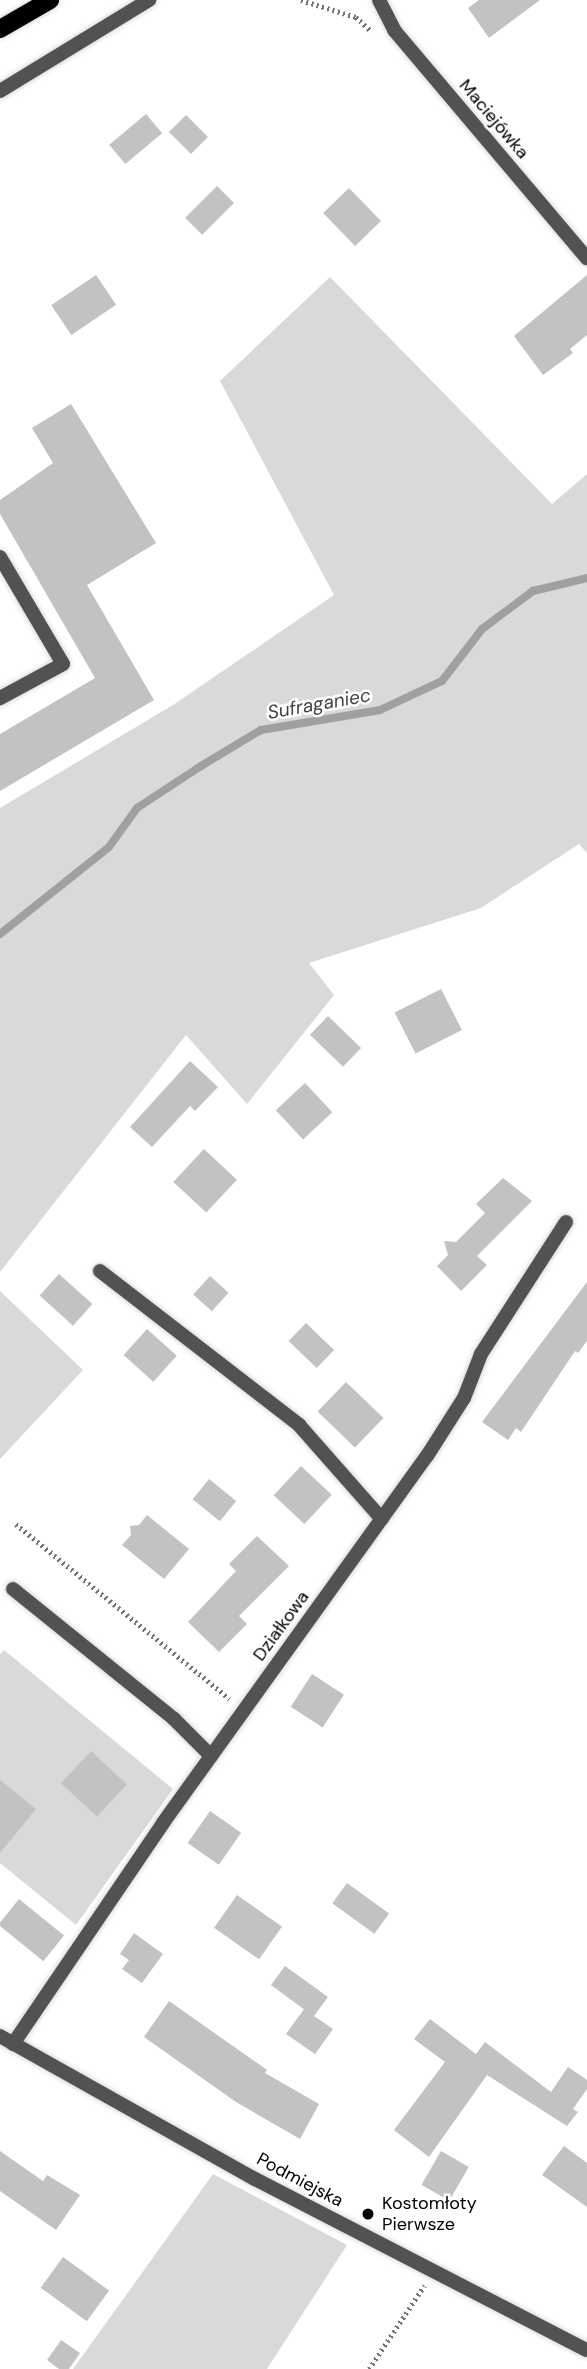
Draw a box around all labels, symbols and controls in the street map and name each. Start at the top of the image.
street label: Maciejówka [455,75,533,163]
water label: Sufraganiec [266,684,372,724]
street label: Działkowa [248,1587,314,1665]
street label: Podmiejska [253,2148,347,2212]
place label: Kostomłoty Pierwsze [382,2193,477,2236]
marker: Kostomłoty Pierwsze [360,2206,376,2222]

